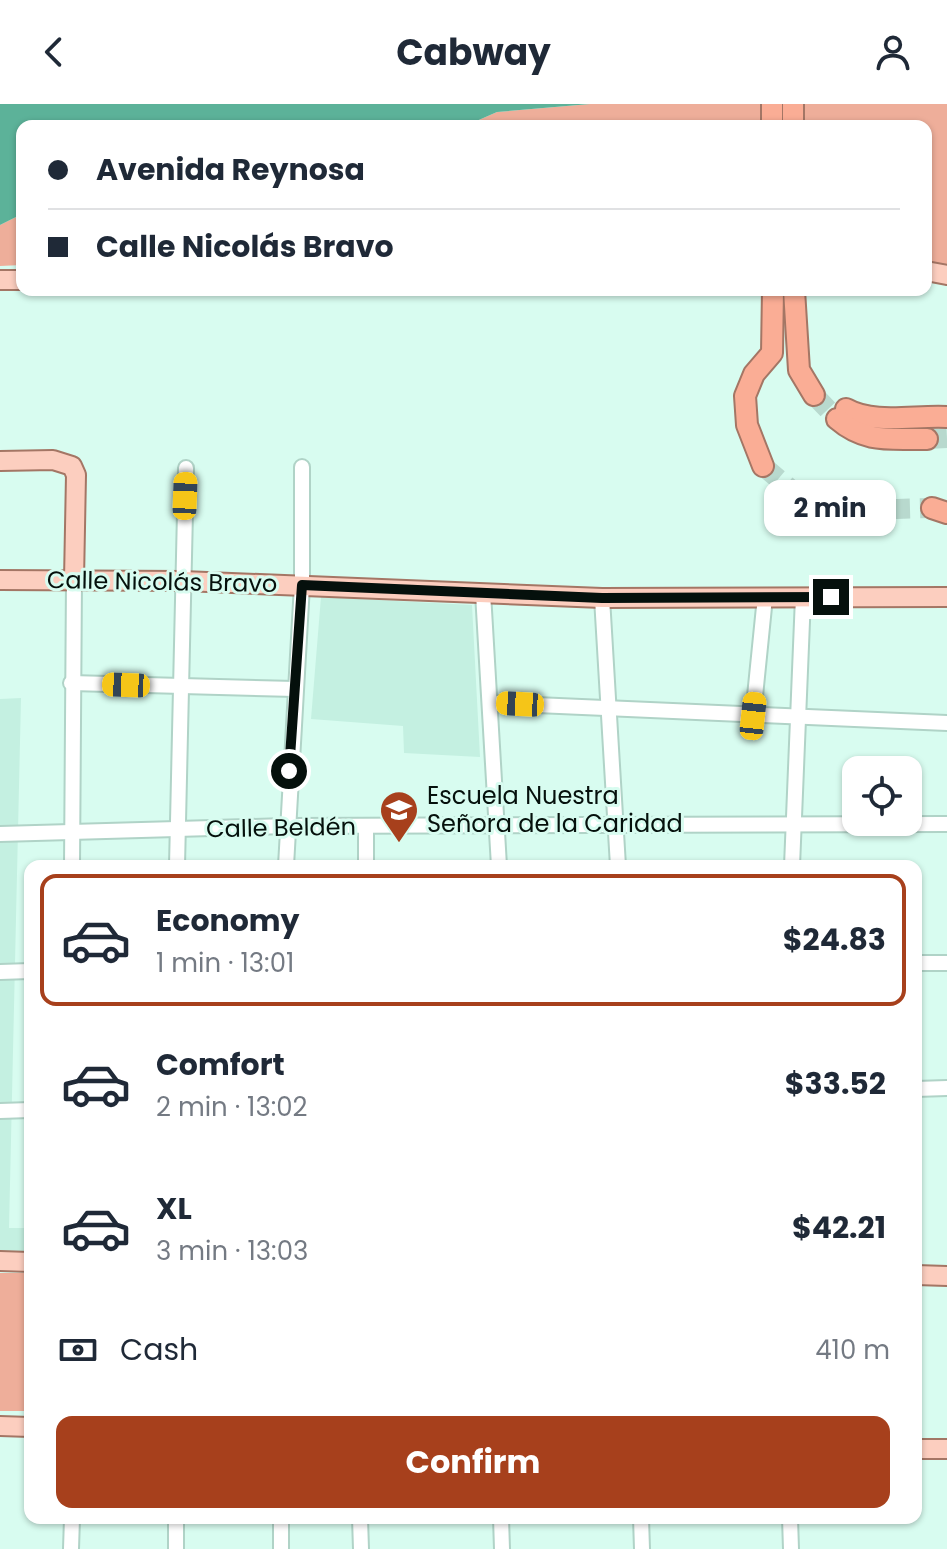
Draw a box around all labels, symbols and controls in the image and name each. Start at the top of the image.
text: Cabway [396,27,551,78]
icon: back [32,30,76,74]
icon: person [871,30,915,74]
text: Avenida Reynosa [96,148,365,191]
text: Calle Nicolás Bravo [96,225,394,268]
car [172,472,198,520]
callout: 2 min [765,481,897,537]
text: 2 min [793,490,867,526]
street label: Calle Nicolás Bravo [47,563,277,600]
route end [813,579,849,615]
car [102,672,150,698]
car [495,691,545,717]
car [739,691,767,741]
route start [271,753,307,789]
map controls [842,756,922,836]
button: locate [842,756,922,836]
place label: Escuela Nuestra Señora de la Caridad [427,779,683,840]
school or university icon: Escuela Nuestra Señora de la Caridad [378,789,420,844]
street label: Calle Beldén [206,810,356,845]
text: Economy [156,899,300,942]
icon: car [60,904,132,976]
text: $24.83 [783,918,886,961]
text: 1 min · 13:01 [156,945,294,981]
text: Comfort [156,1043,285,1086]
icon: car [60,1048,132,1120]
text: $33.52 [785,1062,886,1105]
text: 2 min · 13:02 [156,1089,308,1125]
text: XL [156,1187,192,1230]
icon: car [60,1192,132,1264]
text: $42.21 [792,1206,886,1249]
text: 3 min · 13:03 [156,1233,308,1269]
icon: cash [56,1328,100,1372]
text: Cash [120,1328,198,1371]
text: 410 m [815,1332,890,1368]
button: Confirm [56,1416,890,1508]

